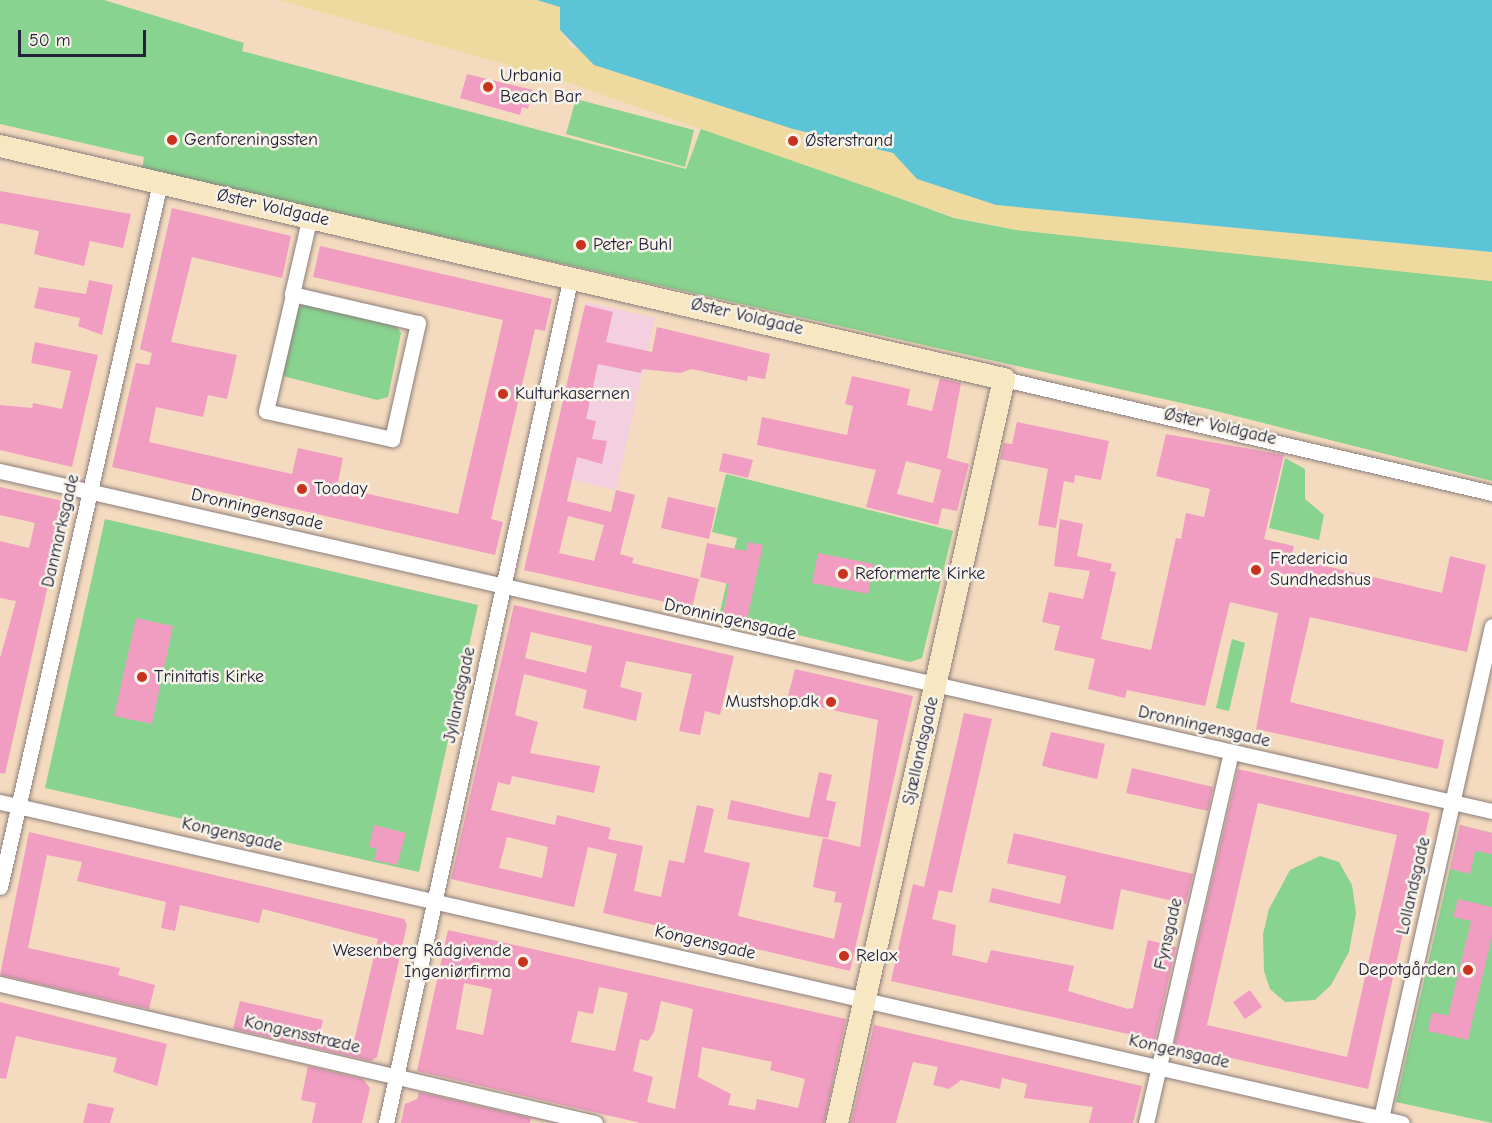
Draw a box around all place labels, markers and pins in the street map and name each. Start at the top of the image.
place label: Urbania Beach Bar [500,66,581,109]
marker: Urbania Beach Bar [481,80,495,94]
place label: Genforeningssten [184,129,318,151]
place label: Østerstrand [805,130,893,152]
marker: Genforeningssten [165,133,179,147]
marker: Østerstrand [786,134,800,148]
place label: Peter Buhl [593,234,672,256]
marker: Peter Buhl [574,238,588,252]
place label: Kulturkasernen [515,383,630,405]
marker: Kulturkasernen [496,387,510,401]
place label: Tooday [314,478,368,500]
marker: Tooday [295,482,309,496]
place label: Fredericia Sundhedshus [1270,549,1371,592]
marker: Fredericia Sundhedshus [1247,561,1265,579]
place label: Reformerte Kirke [855,563,985,585]
marker: Reformerte Kirke [836,567,850,581]
place label: Trinitatis Kirke [154,666,264,688]
marker: Trinitatis Kirke [135,670,149,684]
place label: Mustshop.dk [725,691,819,713]
marker: Mustshop.dk [824,695,838,709]
place label: Wesenberg Rådgivende Ingeniørfirma [333,941,511,984]
place label: Relax [856,945,897,967]
marker: Relax [837,949,851,963]
marker: Wesenberg Rådgivende Ingeniørfirma [516,955,530,969]
place label: Depotgården [1358,959,1456,981]
marker: Depotgården [1461,963,1475,977]

